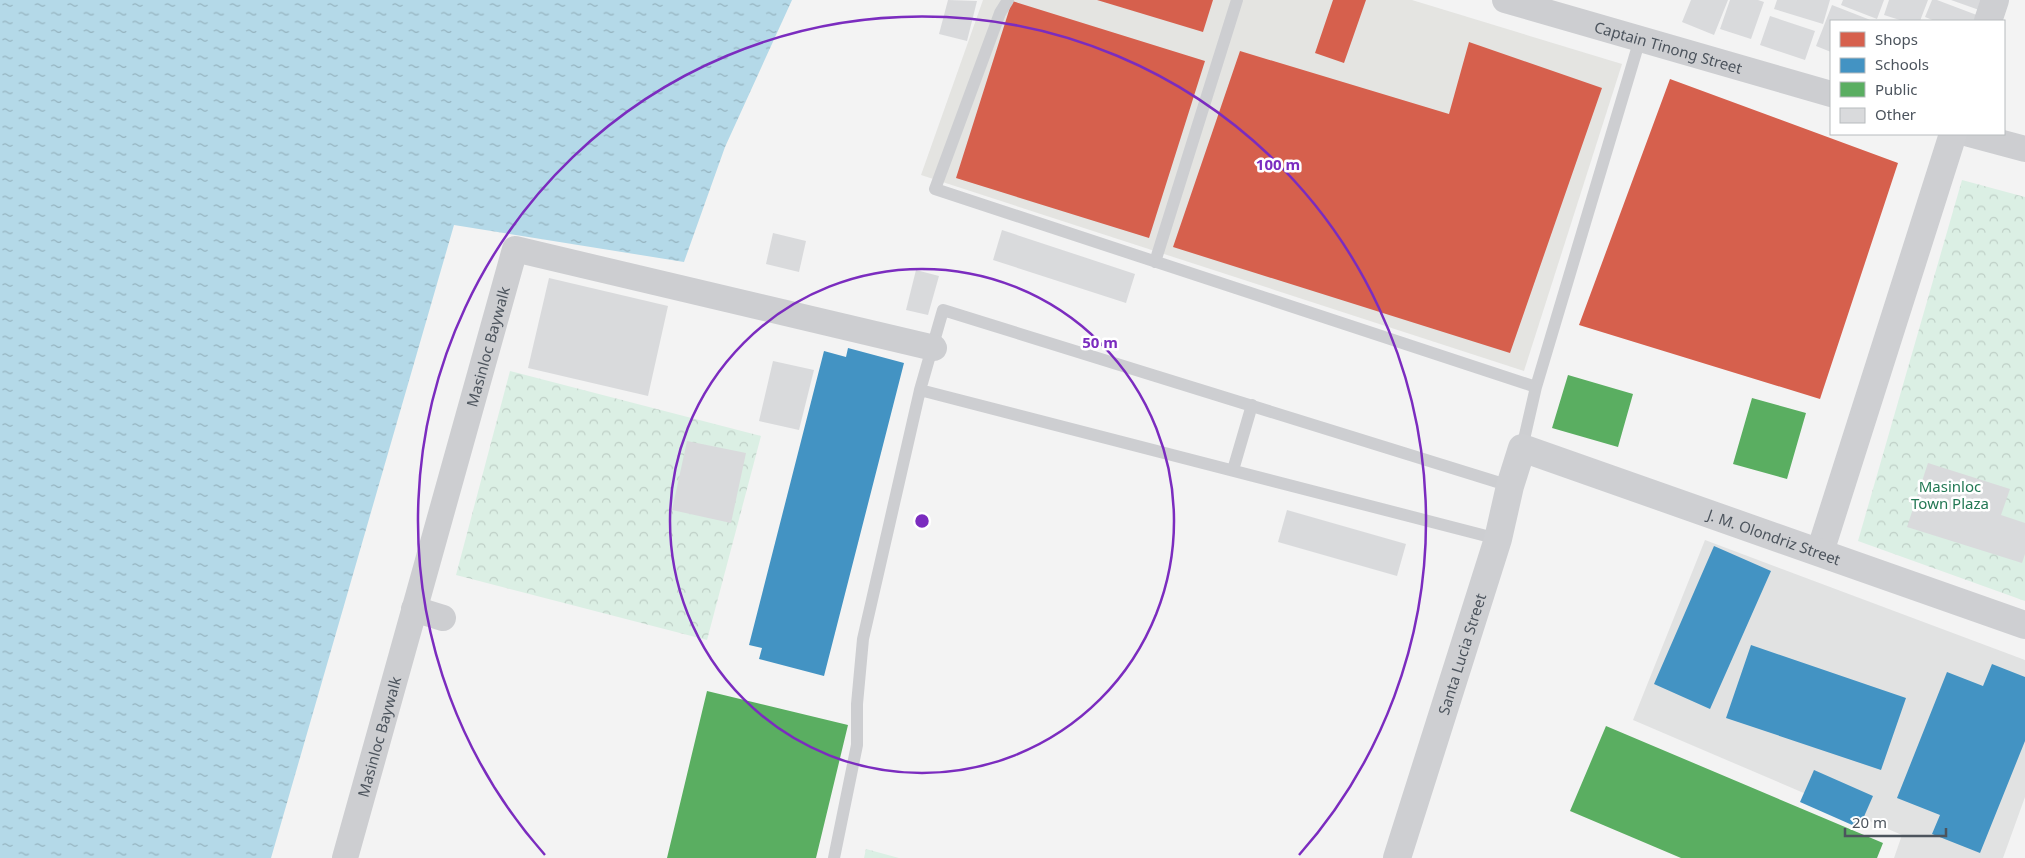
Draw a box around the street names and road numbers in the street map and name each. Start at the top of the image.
street label: Captain Tinong Street [1592,16,1745,78]
street label: Masinloc Baywalk [461,284,514,409]
street label: J. M. Olondriz Street [1703,503,1844,570]
street label: Santa Lucia Street [1433,590,1490,717]
street label: Masinloc Baywalk [353,674,405,799]

